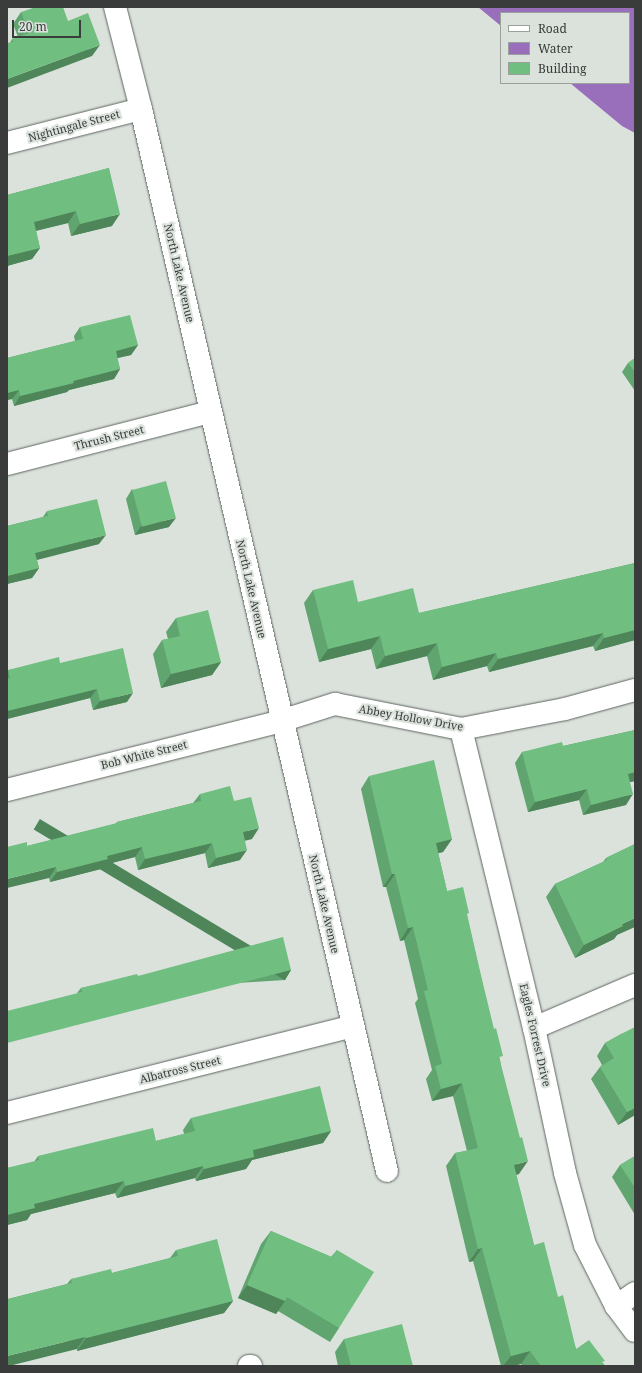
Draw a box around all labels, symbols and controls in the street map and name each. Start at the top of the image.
scale bar [14,12,83,38]
legend [500,12,630,84]
text: 20 m [19,18,47,35]
text: Road [538,20,567,37]
text: Water [538,40,573,57]
text: Building [538,60,586,77]
street label: Nightingale Street [27,107,121,145]
street label: North Lake Avenue [161,222,197,324]
street label: Thrush Street [73,423,145,453]
street label: North Lake Avenue [233,538,269,640]
street label: Abbey Hollow Drive [358,702,464,734]
street label: Bob White Street [99,738,189,772]
street label: North Lake Avenue [306,853,342,955]
street label: Eagles Forrest Drive [517,982,553,1088]
street label: Albatross Street [138,1054,222,1086]

